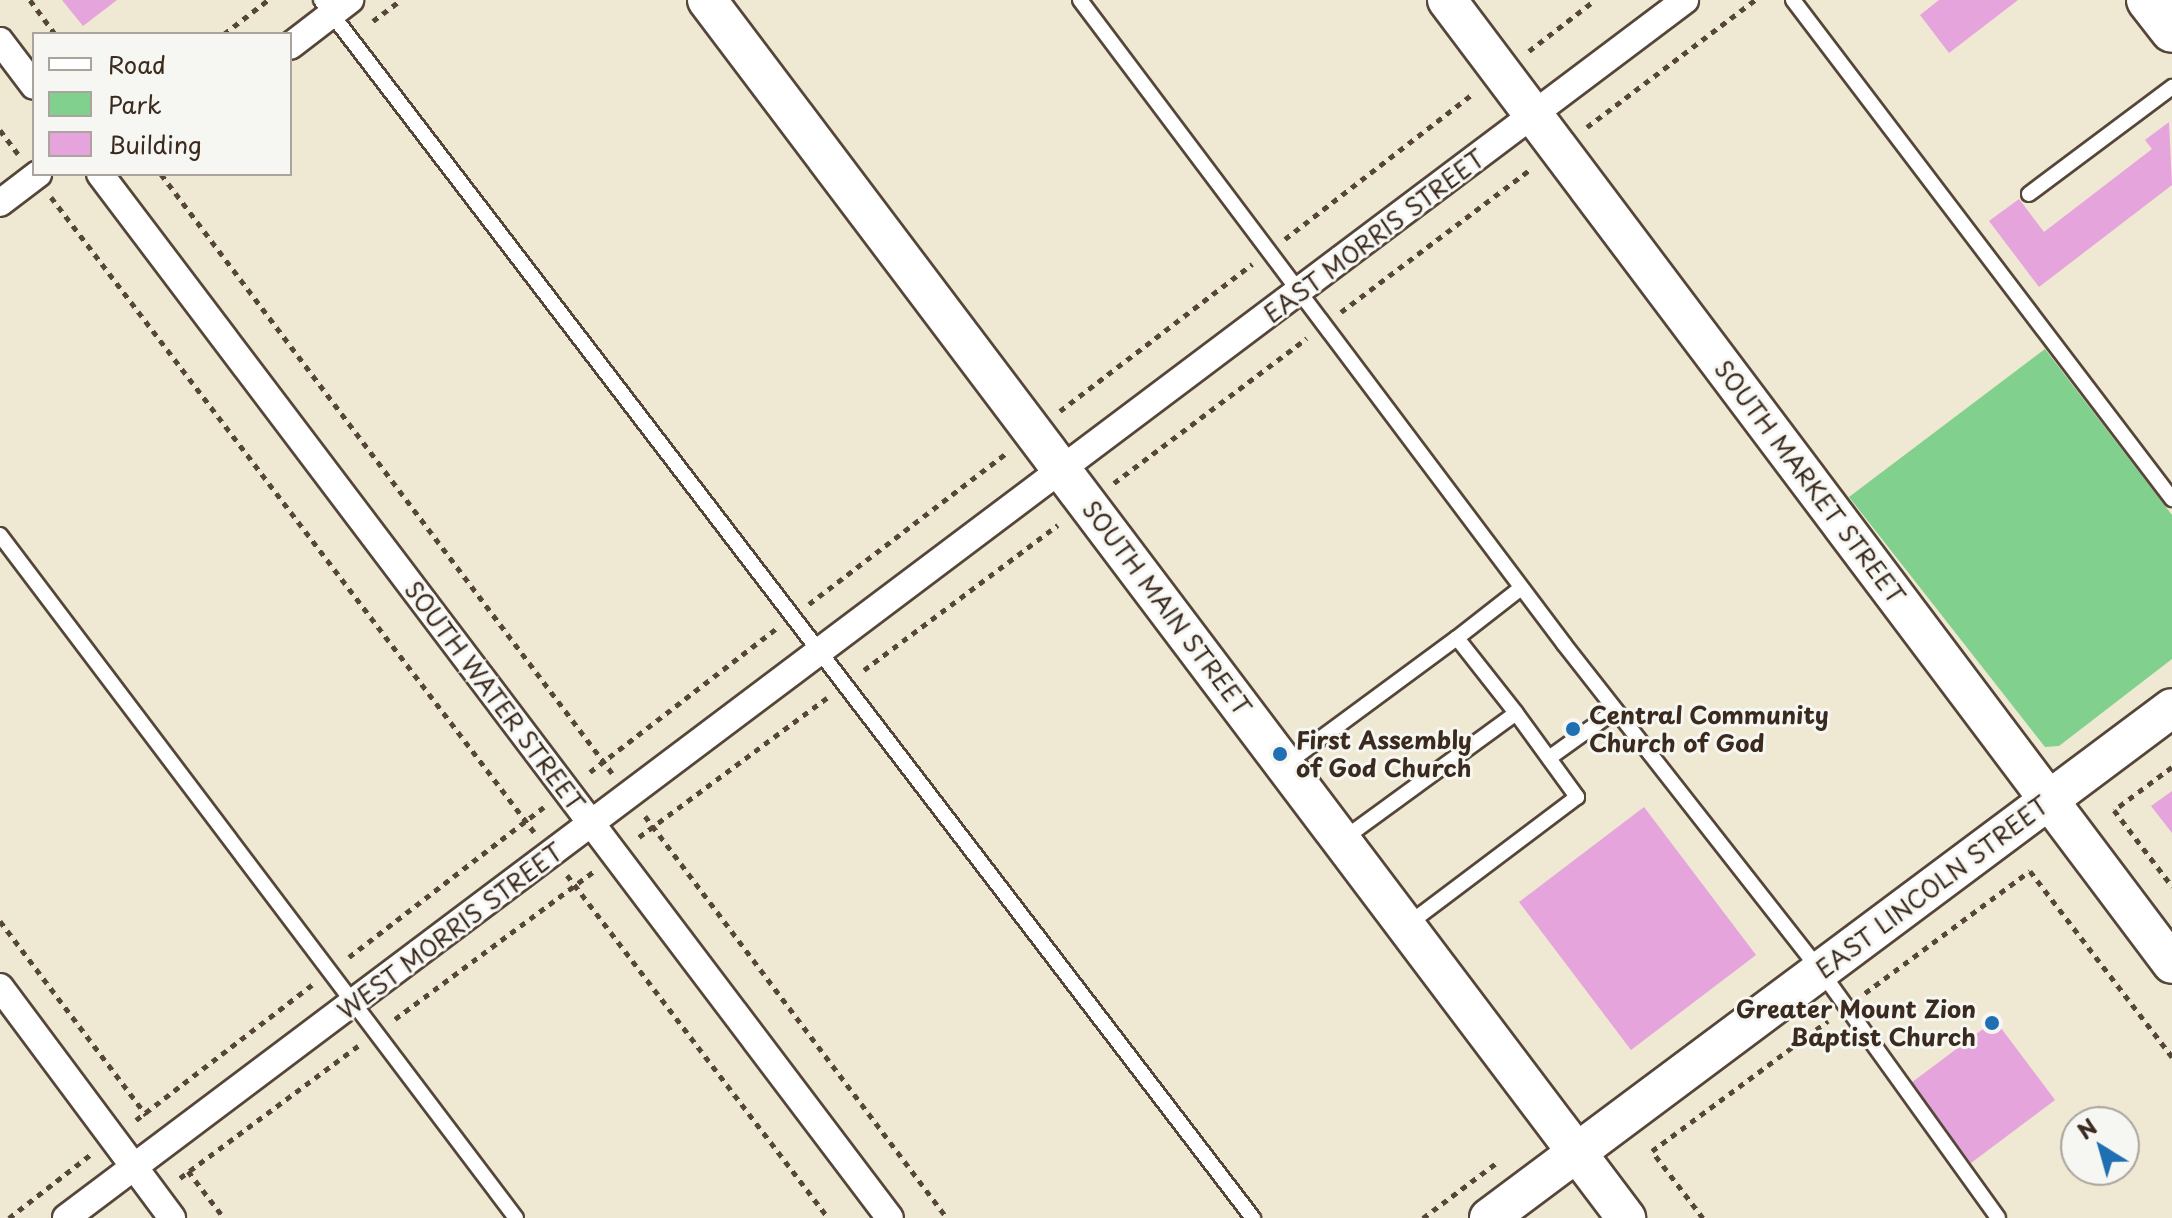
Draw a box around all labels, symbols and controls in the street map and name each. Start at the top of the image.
legend [32,32,292,176]
text: Road [108,46,166,82]
text: Park [108,86,162,122]
text: Building [108,126,202,162]
street label: EAST MORRIS STREET [1257,143,1491,329]
street label: SOUTH MARKET STREET [1708,353,1912,611]
street label: SOUTH MAIN STREET [1076,494,1258,722]
street label: SOUTH WATER STREET [398,573,592,819]
place label: Central Community Church of God [1589,701,1829,757]
marker: Central Community Church of God [1564,720,1582,738]
place label: First Assembly of God Church [1296,726,1473,782]
marker: First Assembly of God Church [1271,745,1289,763]
street label: EAST LINCOLN STREET [1810,790,2054,984]
street label: WEST MORRIS STREET [331,836,569,1026]
place label: Greater Mount Zion Baptist Church [1734,995,1976,1051]
marker: Greater Mount Zion Baptist Church [1983,1014,2001,1032]
north arrow [2060,1106,2140,1186]
text: N [2070,1110,2103,1146]

